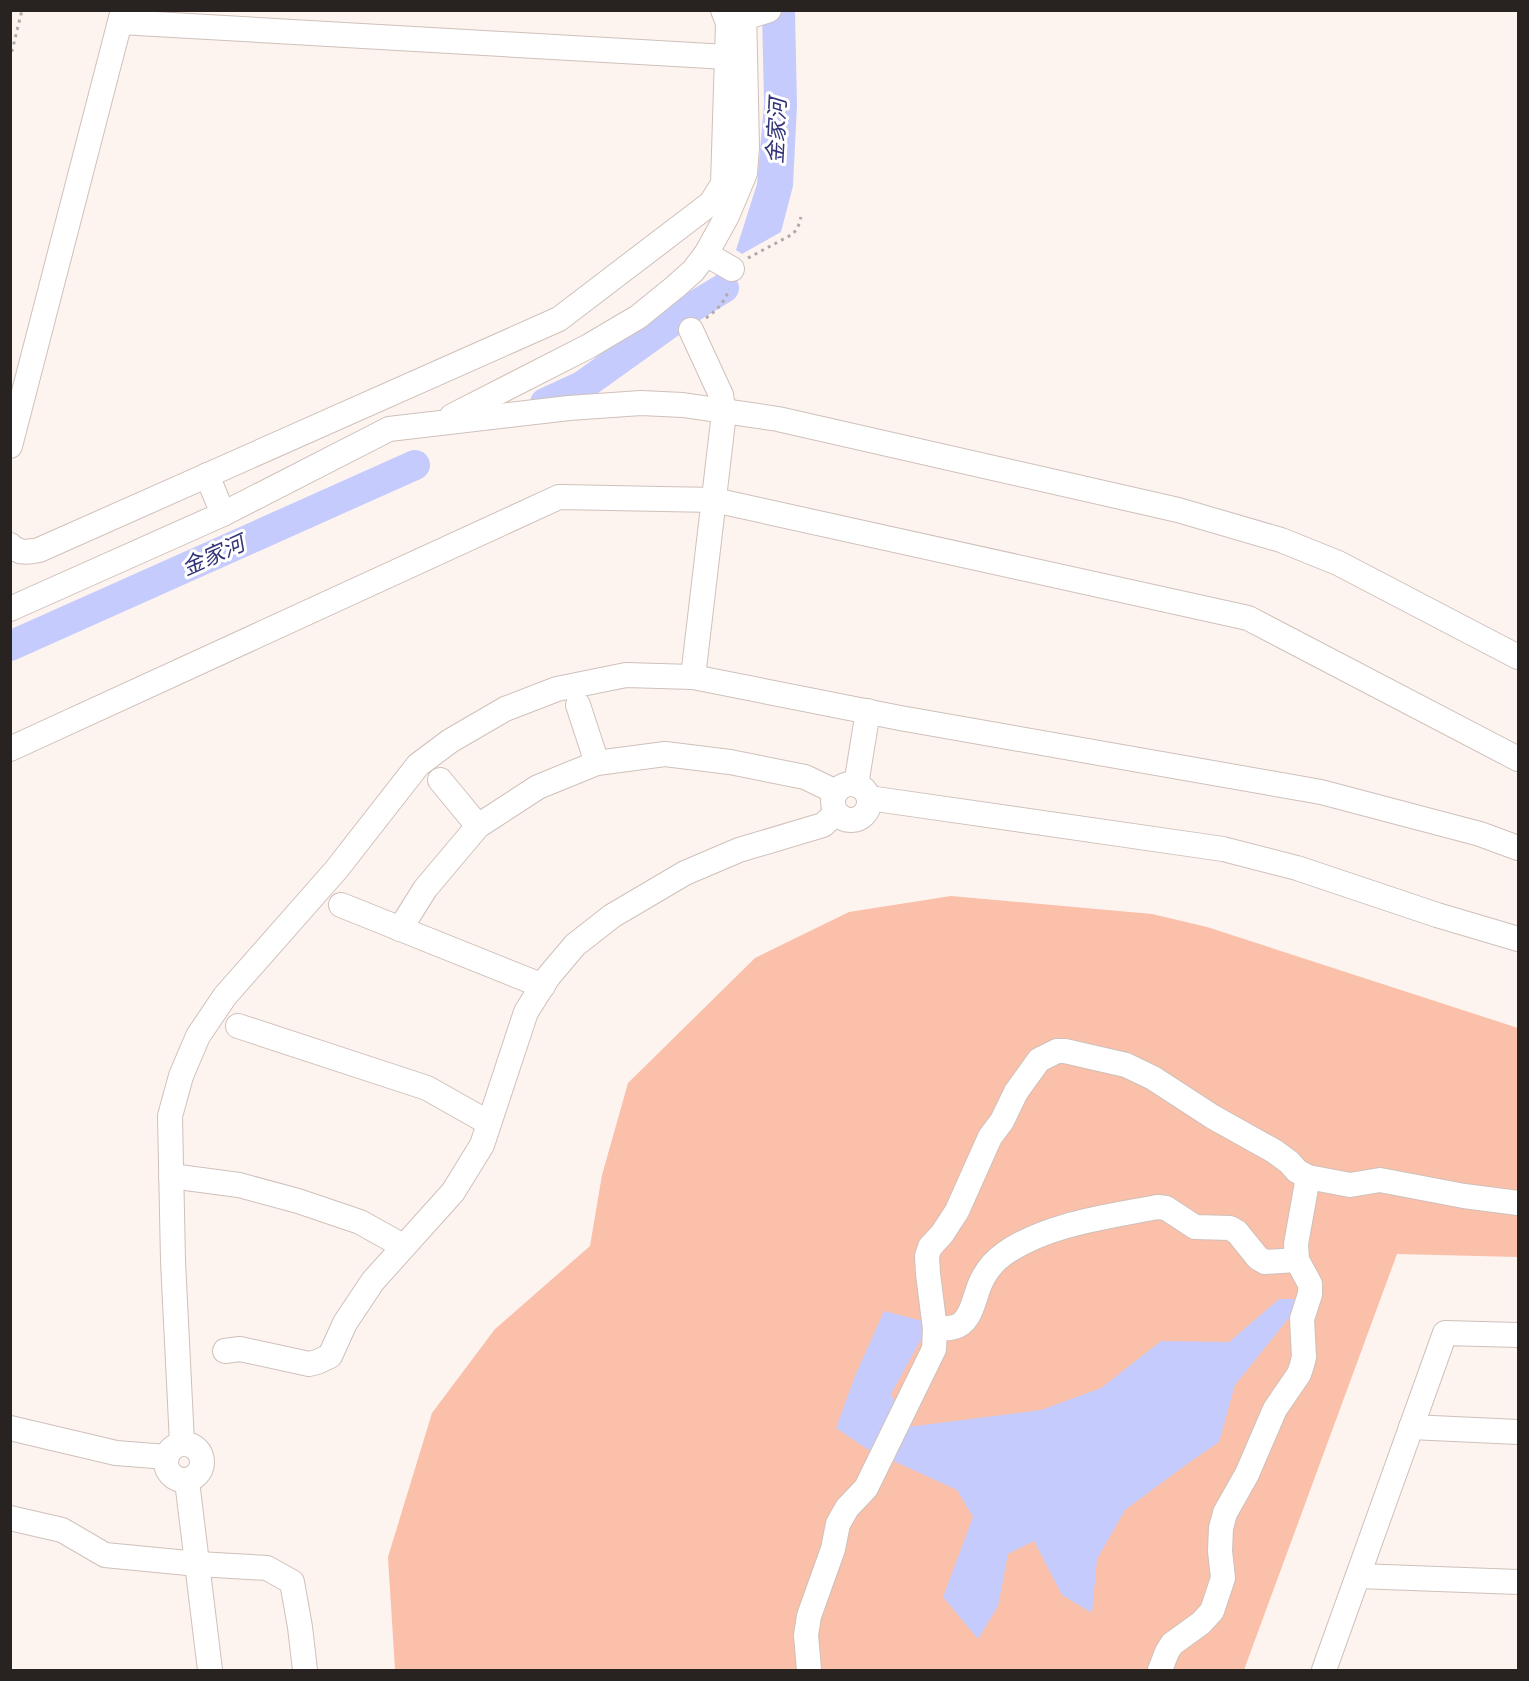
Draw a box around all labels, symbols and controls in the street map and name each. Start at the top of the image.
water label: 金家河 [758,93,794,165]
water label: 金家河 [176,525,253,583]

